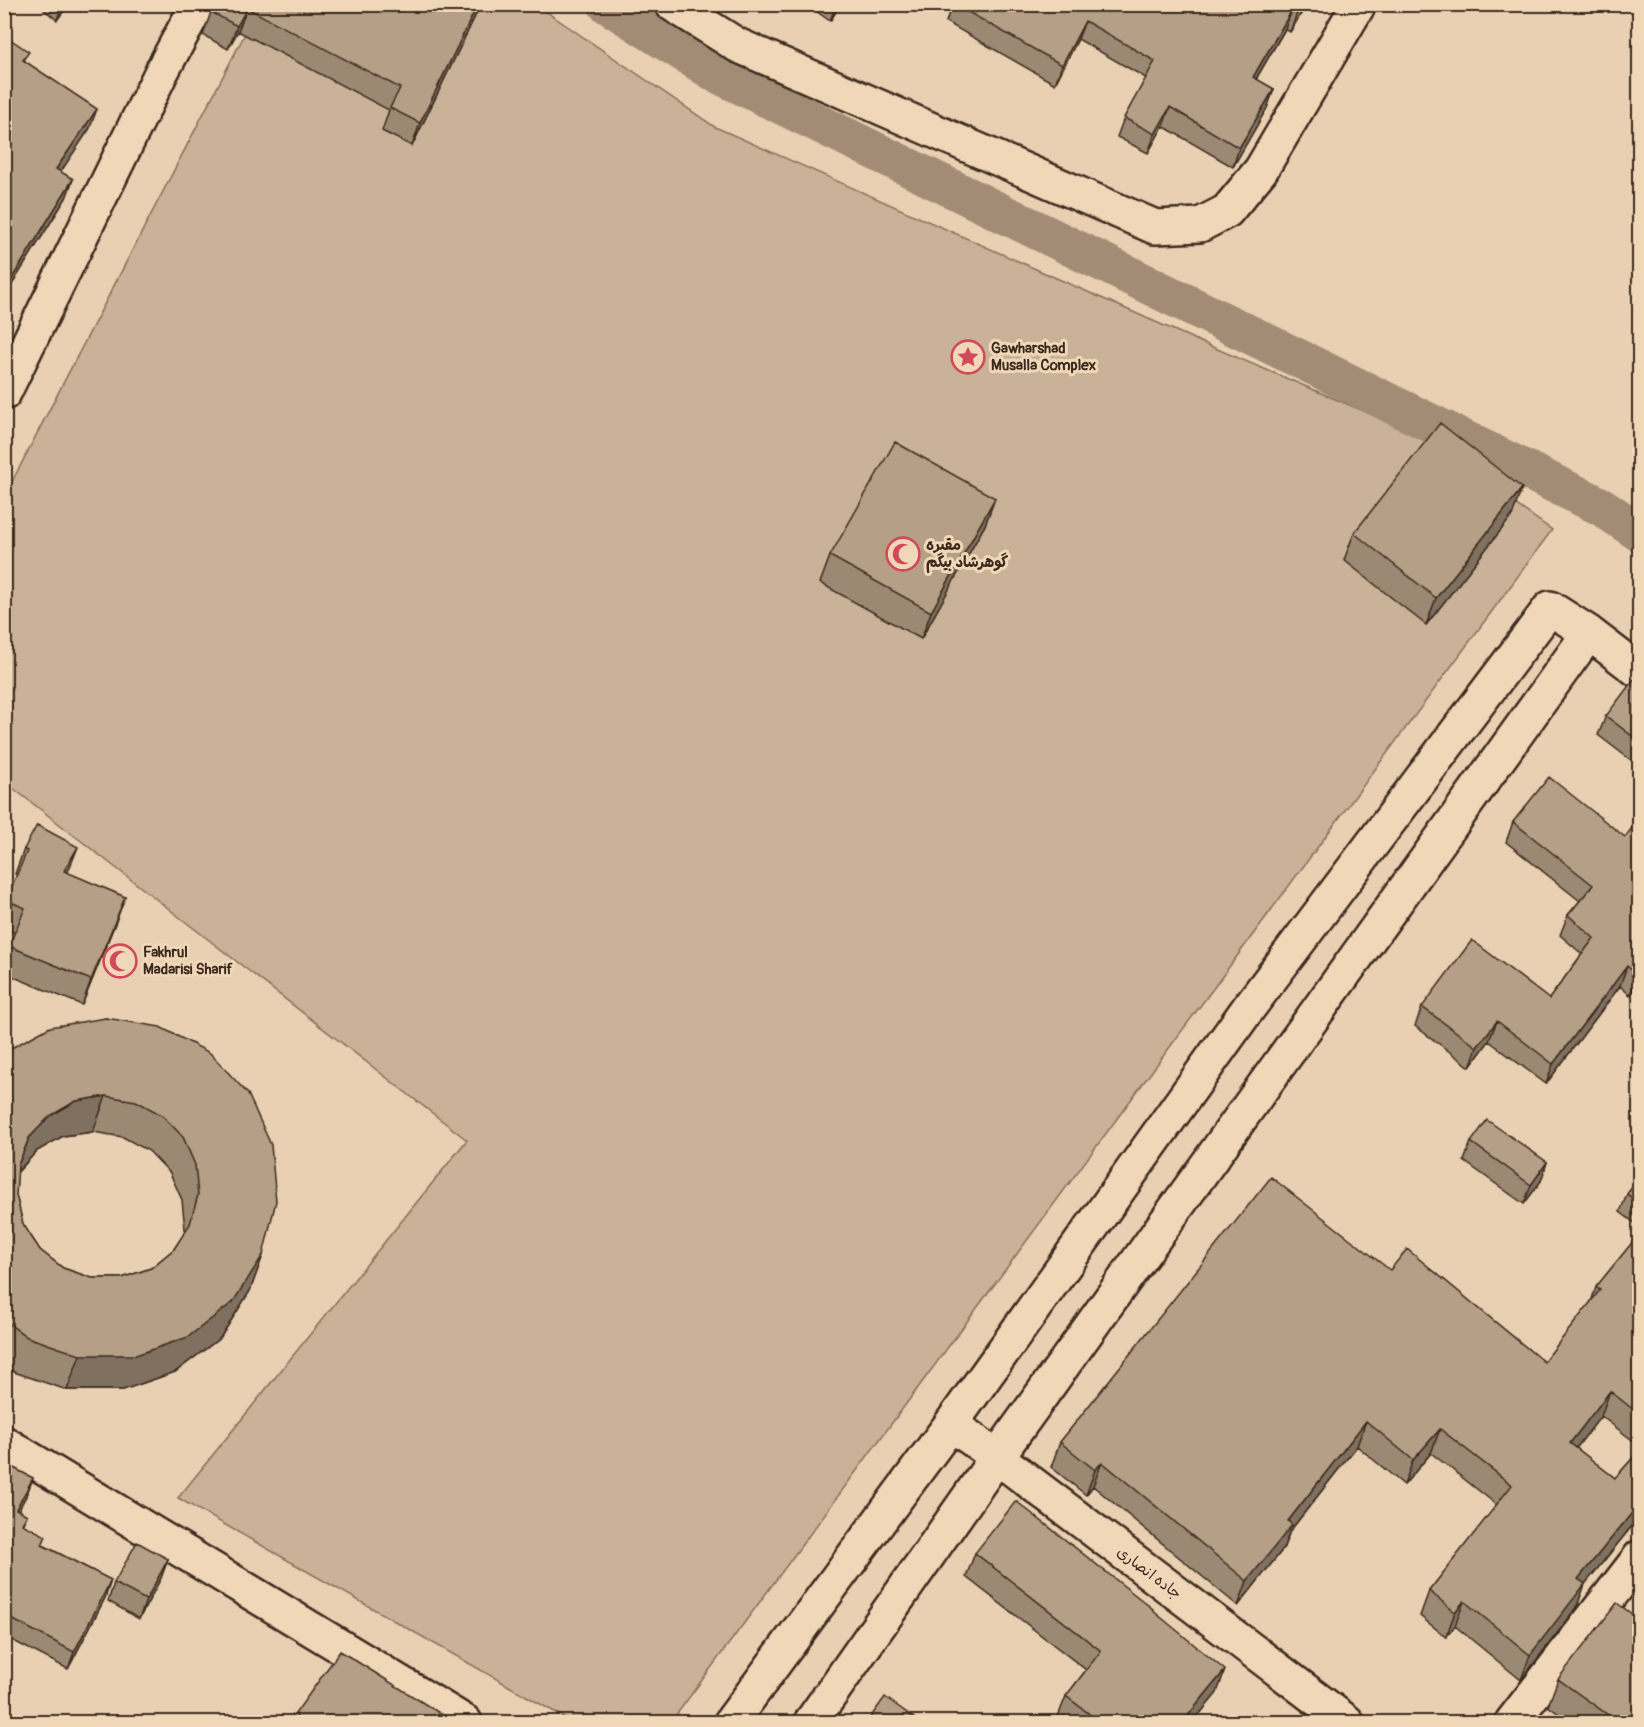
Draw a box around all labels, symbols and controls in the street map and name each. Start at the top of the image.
place icon: Gawharshad Musalla Complex [950,339,986,375]
place label: Gawharshad Musalla Complex [991,339,1097,375]
mosque icon: مقبره گوهرشاد بیگم [885,536,921,572]
place label: مقبره گوهرشاد بیگم [926,536,1009,573]
mosque icon: Fakhrul Madarisi Sharif [102,943,138,979]
place label: Fakhrul Madarisi Sharif [143,943,234,979]
street label: جاده انصاری [1113,1543,1185,1603]

